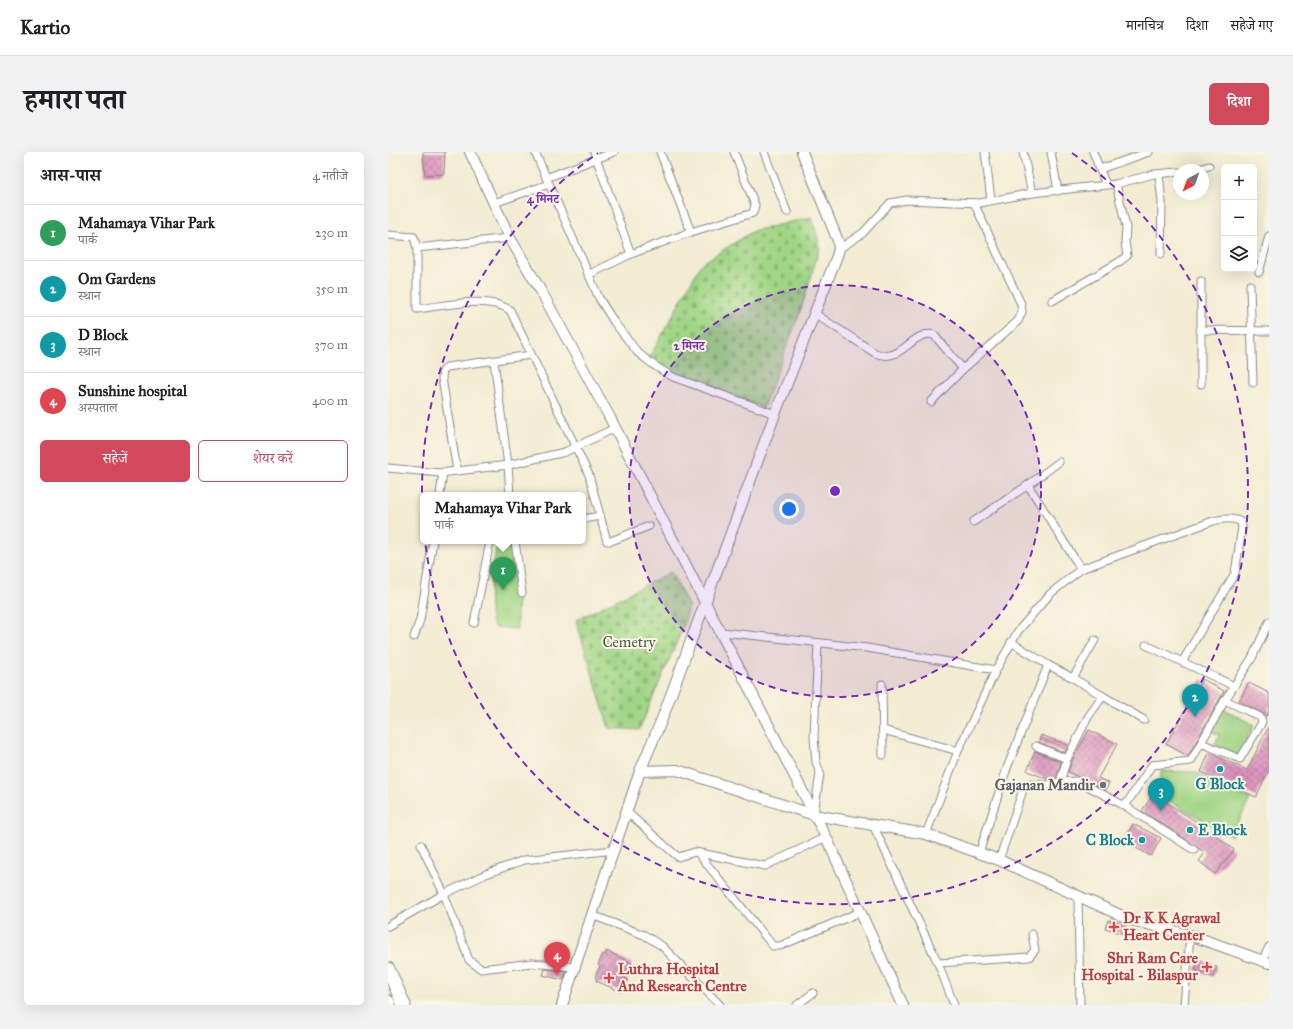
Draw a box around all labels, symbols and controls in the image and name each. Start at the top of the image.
text: Kartio [20,16,70,39]
text: मानचित्र [1126,17,1164,34]
text: दिशा [1186,17,1208,34]
text: सहेजे गए [1230,17,1273,34]
text: हमारा पता [24,82,125,117]
button: दिशा [1209,83,1269,125]
north arrow [1173,164,1209,200]
map controls [1221,164,1257,272]
button: + [1221,164,1257,200]
text: आस-पास [40,165,101,186]
text: 4 नतीजे [312,168,348,184]
text: 4 मिनट [527,192,560,207]
button: − [1221,200,1257,236]
text: Mahamaya Vihar Park [78,214,215,232]
text: 1 [50,225,56,241]
text: 230 m [315,225,348,241]
text: पार्क [78,232,97,248]
button: layers [1221,236,1257,272]
text: Om Gardens [78,270,156,288]
text: 2 [50,281,56,297]
text: 350 m [315,281,348,297]
text: स्थान [78,288,101,304]
text: D Block [78,326,128,344]
text: 3 [50,337,56,353]
text: 370 m [315,337,348,353]
text: 2 मिनट [673,339,706,353]
text: स्थान [78,344,101,360]
text: Sunshine hospital [78,382,187,400]
text: 4 [49,393,57,409]
text: 400 m [312,393,348,409]
text: अस्पताल [78,400,118,416]
button: सहेजें [40,440,190,482]
button: शेयर करें [198,440,348,482]
centre of rings [828,484,842,498]
popup [420,492,586,544]
text: Mahamaya Vihar Park [435,499,571,517]
your location [779,499,799,519]
text: पार्क [435,517,454,533]
pin: 1 [490,557,516,590]
park label: Cemetry [602,633,657,651]
pin: 2 [1182,684,1208,717]
marker: G Block [1215,764,1225,774]
place label: G Block [1195,775,1246,793]
place label: Gajanan Mandir [995,776,1095,795]
pin: 3 [1148,778,1174,811]
marker: Gajanan Mandir [1098,780,1108,790]
place label: E Block [1198,821,1248,839]
marker: E Block [1185,825,1195,835]
place label: C Block [1086,831,1135,849]
marker: C Block [1137,835,1147,845]
place label: Dr K K Agrawal Heart Center [1123,909,1222,944]
marker: Dr K K Agrawal Heart Center [1108,921,1120,933]
pin: 4 [544,942,570,975]
place label: Shri Ram Care Hospital - Bilaspur [1081,949,1199,985]
place label: Luthra Hospital And Research Centre [617,960,748,995]
marker: Shri Ram Care Hospital - Bilaspur [1201,961,1213,973]
marker: Luthra Hospital And Research Centre [603,972,615,984]

